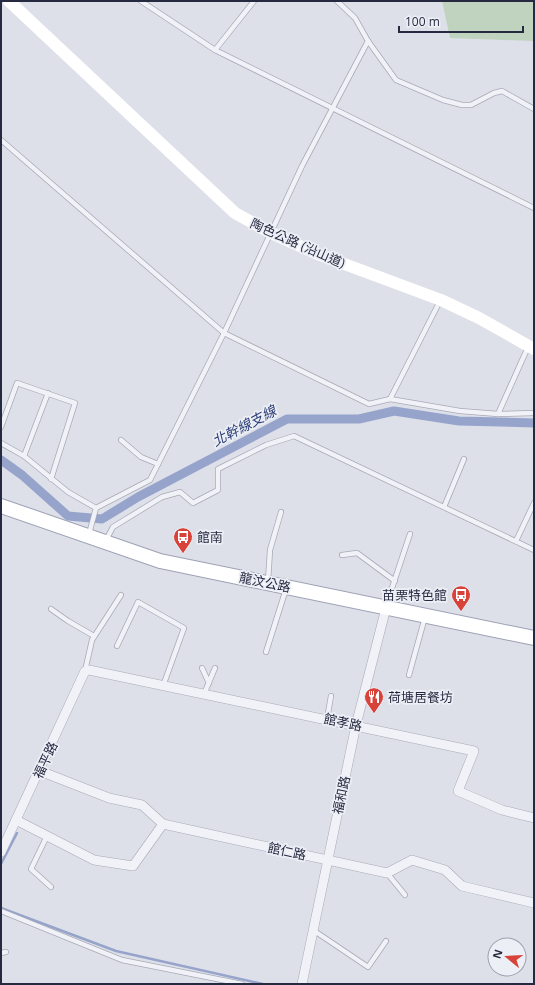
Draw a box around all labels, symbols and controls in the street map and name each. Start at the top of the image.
scale bar [399,8,523,34]
text: 100 m [405,13,440,30]
street label: 陶色公路 (沿山道) [248,214,348,272]
water label: 北幹線支線 [208,400,281,450]
bus stop icon: 館南 [172,526,194,554]
place label: 館南 [197,528,223,546]
street label: 龍汶公路 [238,568,292,596]
bus stop icon: 苗栗特色館 [450,584,472,612]
place label: 苗栗特色館 [382,586,447,604]
restaurant icon: 荷塘居餐坊 [363,686,385,714]
place label: 荷塘居餐坊 [388,688,453,706]
street label: 館孝路 [322,709,364,735]
street label: 福平路 [29,739,61,781]
street label: 福和路 [328,774,354,816]
street label: 館仁路 [266,838,308,864]
north arrow [487,937,527,977]
text: N [488,947,506,960]

